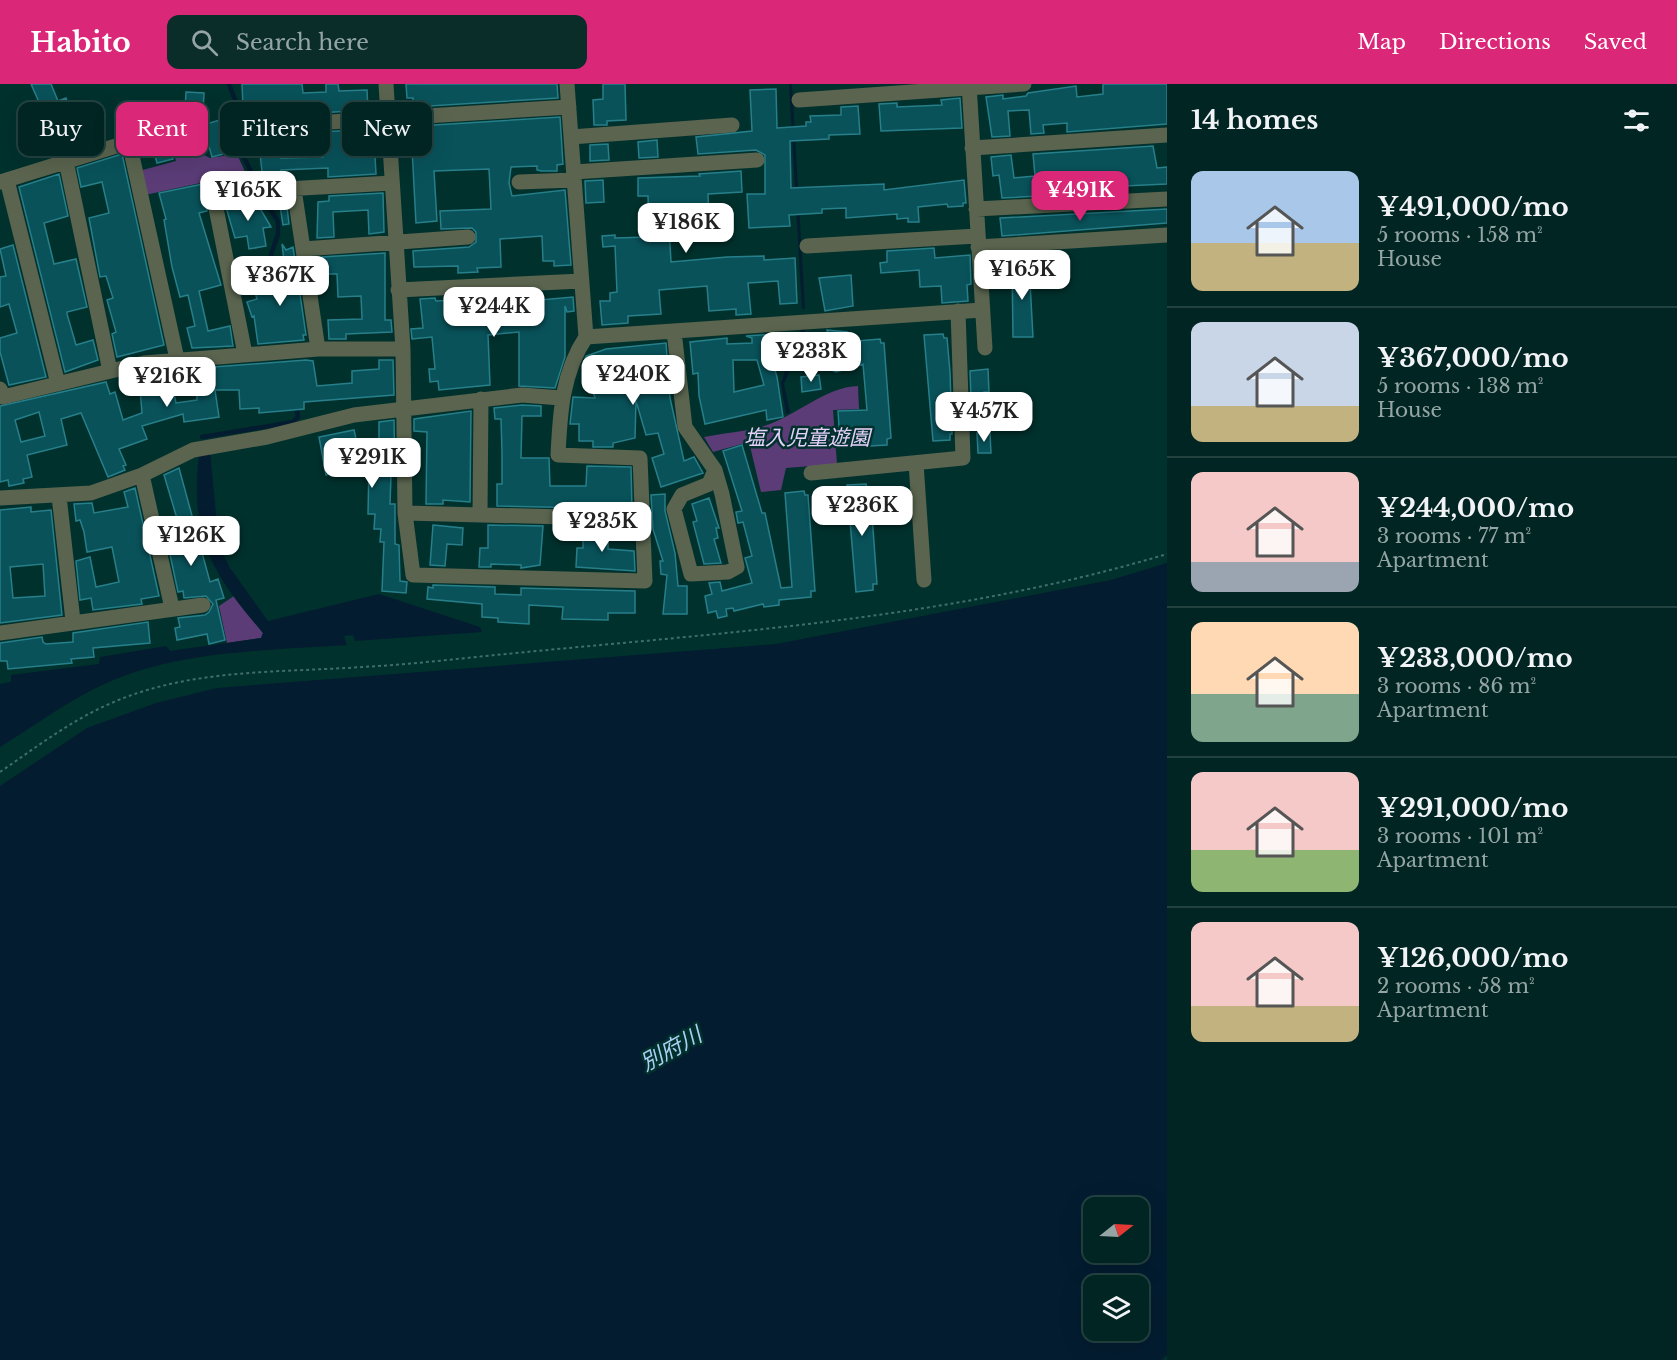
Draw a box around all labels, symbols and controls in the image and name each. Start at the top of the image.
search box [167,15,587,69]
text: Habito [30,25,131,60]
icon: search [188,26,221,59]
text: Search here [236,29,369,56]
text: Map [1357,29,1406,55]
text: Directions [1439,29,1551,55]
text: Saved [1584,29,1647,55]
chip: Buy [18,102,104,156]
chip: Rent [116,102,208,156]
chip: Filters [220,102,330,156]
chip: New [342,102,432,156]
text: 14 homes [1191,104,1318,136]
icon: filters [1620,104,1653,137]
pin: ¥165K [206,171,290,222]
pin: ¥491K [1038,171,1122,222]
text: ¥165K [214,178,282,202]
text: ¥491K [1046,178,1114,202]
text: ¥491,000/mo [1377,191,1569,223]
icon: home [1239,195,1311,267]
pin: ¥186K [644,203,728,254]
text: ¥186K [652,210,720,234]
text: 5 rooms · 158 m² [1377,223,1543,247]
text: House [1377,247,1442,271]
pin: ¥165K [980,250,1064,301]
pin: ¥367K [238,256,322,307]
text: ¥165K [988,257,1056,281]
text: ¥367K [245,263,315,287]
pin: ¥244K [452,287,536,338]
text: ¥244K [457,294,531,318]
pin: ¥233K [769,332,853,383]
text: ¥233K [775,339,847,363]
text: ¥367,000/mo [1377,342,1569,374]
icon: home [1239,346,1311,418]
pin: ¥240K [591,355,675,406]
pin: ¥216K [125,357,209,408]
text: ¥240K [596,362,670,386]
text: ¥216K [133,364,201,388]
text: 5 rooms · 138 m² [1377,374,1544,398]
pin: ¥457K [942,392,1026,443]
text: House [1377,398,1442,422]
text: ¥457K [949,399,1019,423]
park label: 塩入児童遊園 [744,425,873,451]
pin: ¥291K [330,438,414,489]
text: ¥291K [338,445,406,469]
pin: ¥236K [820,486,904,537]
text: ¥244,000/mo [1377,492,1574,524]
text: ¥236K [826,493,898,517]
icon: home [1239,496,1311,568]
pin: ¥235K [560,502,644,553]
text: ¥235K [566,509,638,533]
pin: ¥126K [149,516,233,567]
text: ¥126K [157,523,225,547]
text: 3 rooms · 77 m² [1377,524,1531,548]
text: Apartment [1377,548,1488,572]
text: ¥233,000/mo [1377,642,1573,674]
icon: home [1239,646,1311,718]
text: 3 rooms · 86 m² [1377,674,1536,698]
text: Apartment [1377,698,1488,722]
text: ¥291,000/mo [1377,792,1568,824]
icon: home [1239,796,1311,868]
text: 3 rooms · 101 m² [1377,824,1543,848]
text: Apartment [1377,848,1488,872]
text: ¥126,000/mo [1377,942,1568,974]
icon: home [1239,946,1311,1018]
text: 2 rooms · 58 m² [1377,974,1535,998]
text: Apartment [1377,998,1488,1022]
water label: 別府川 [636,1020,708,1077]
north arrow [1083,1197,1149,1263]
map controls [1083,1197,1149,1341]
button: layers [1083,1275,1149,1341]

